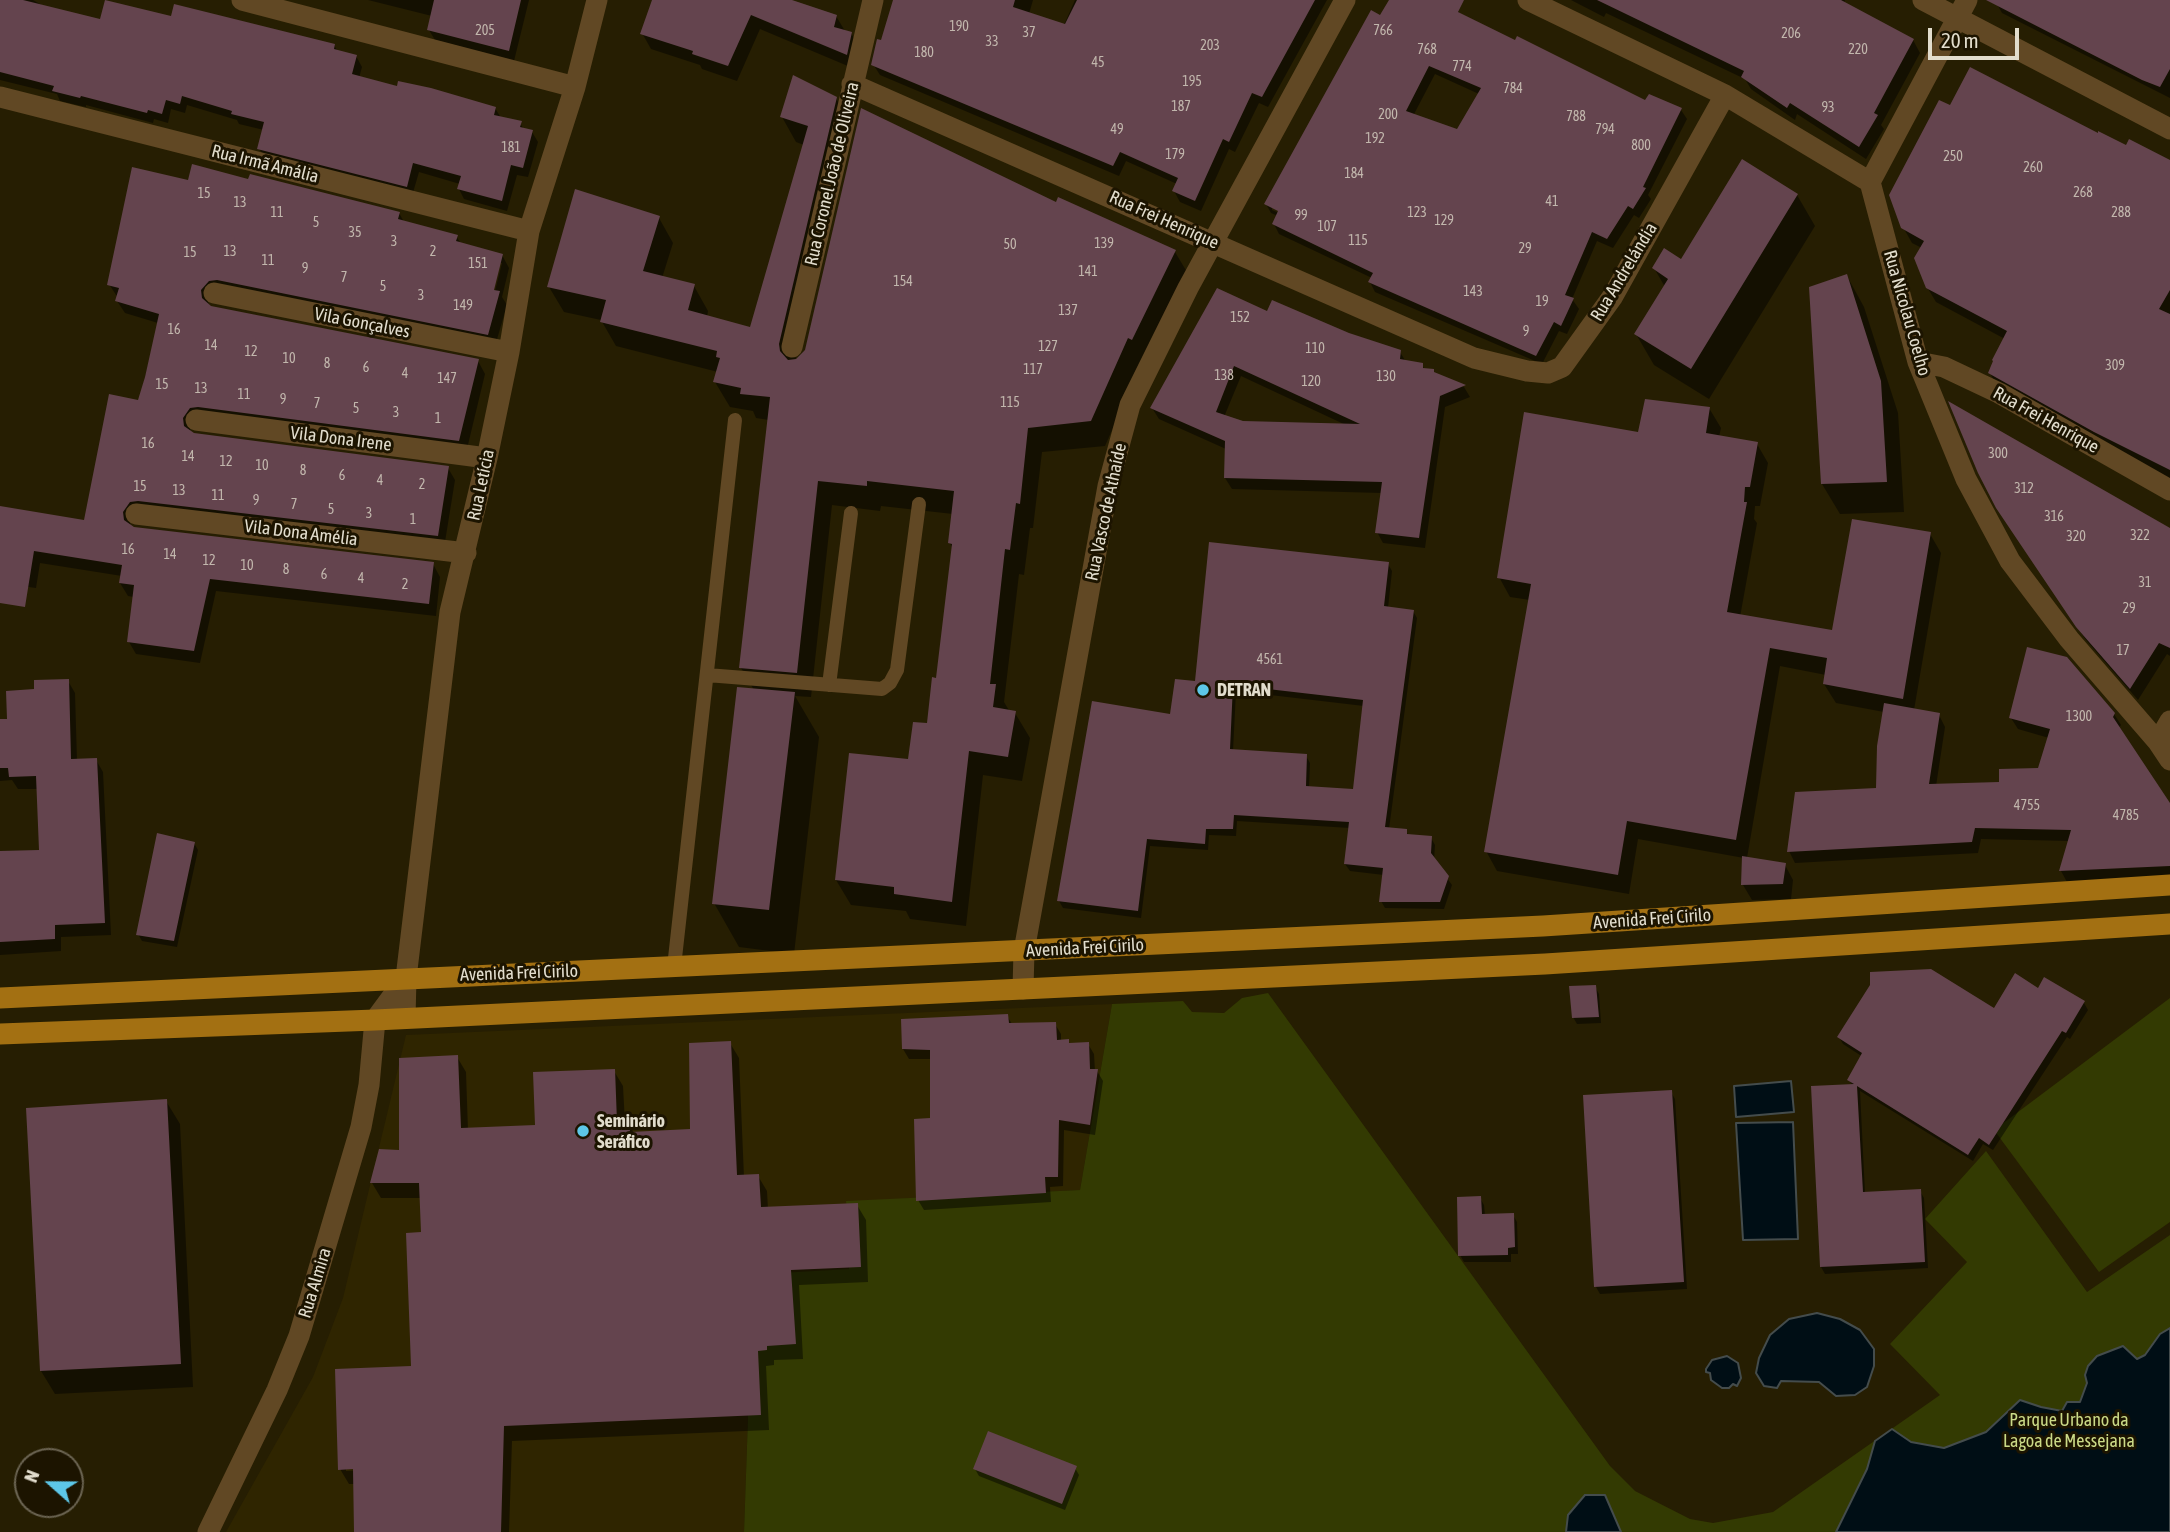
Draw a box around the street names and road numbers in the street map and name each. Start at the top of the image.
street label: Rua Coronel João de Oliveira [800,80,864,268]
street label: Rua Irmã Amália [209,140,321,188]
street label: Rua Frei Henrique [1106,186,1222,254]
street label: Rua Andrelándia [1586,219,1662,325]
street label: Rua Nicolau Coelho [1879,248,1935,378]
street label: Vila Gonçalves [312,303,412,343]
street label: Rua Frei Henrique [1989,382,2103,458]
street label: Vila Dona Irene [289,422,393,456]
street label: Rua Vasco de Athaíde [1081,441,1131,583]
street label: Rua Letícia [463,447,499,523]
street label: Vila Dona Amélia [243,515,359,551]
street label: Avenida Frei Cirilo [1592,904,1712,934]
street label: Avenida Frei Cirilo [1025,934,1145,962]
street label: Avenida Frei Cirilo [460,960,578,986]
street label: Rua Almira [294,1245,336,1321]

